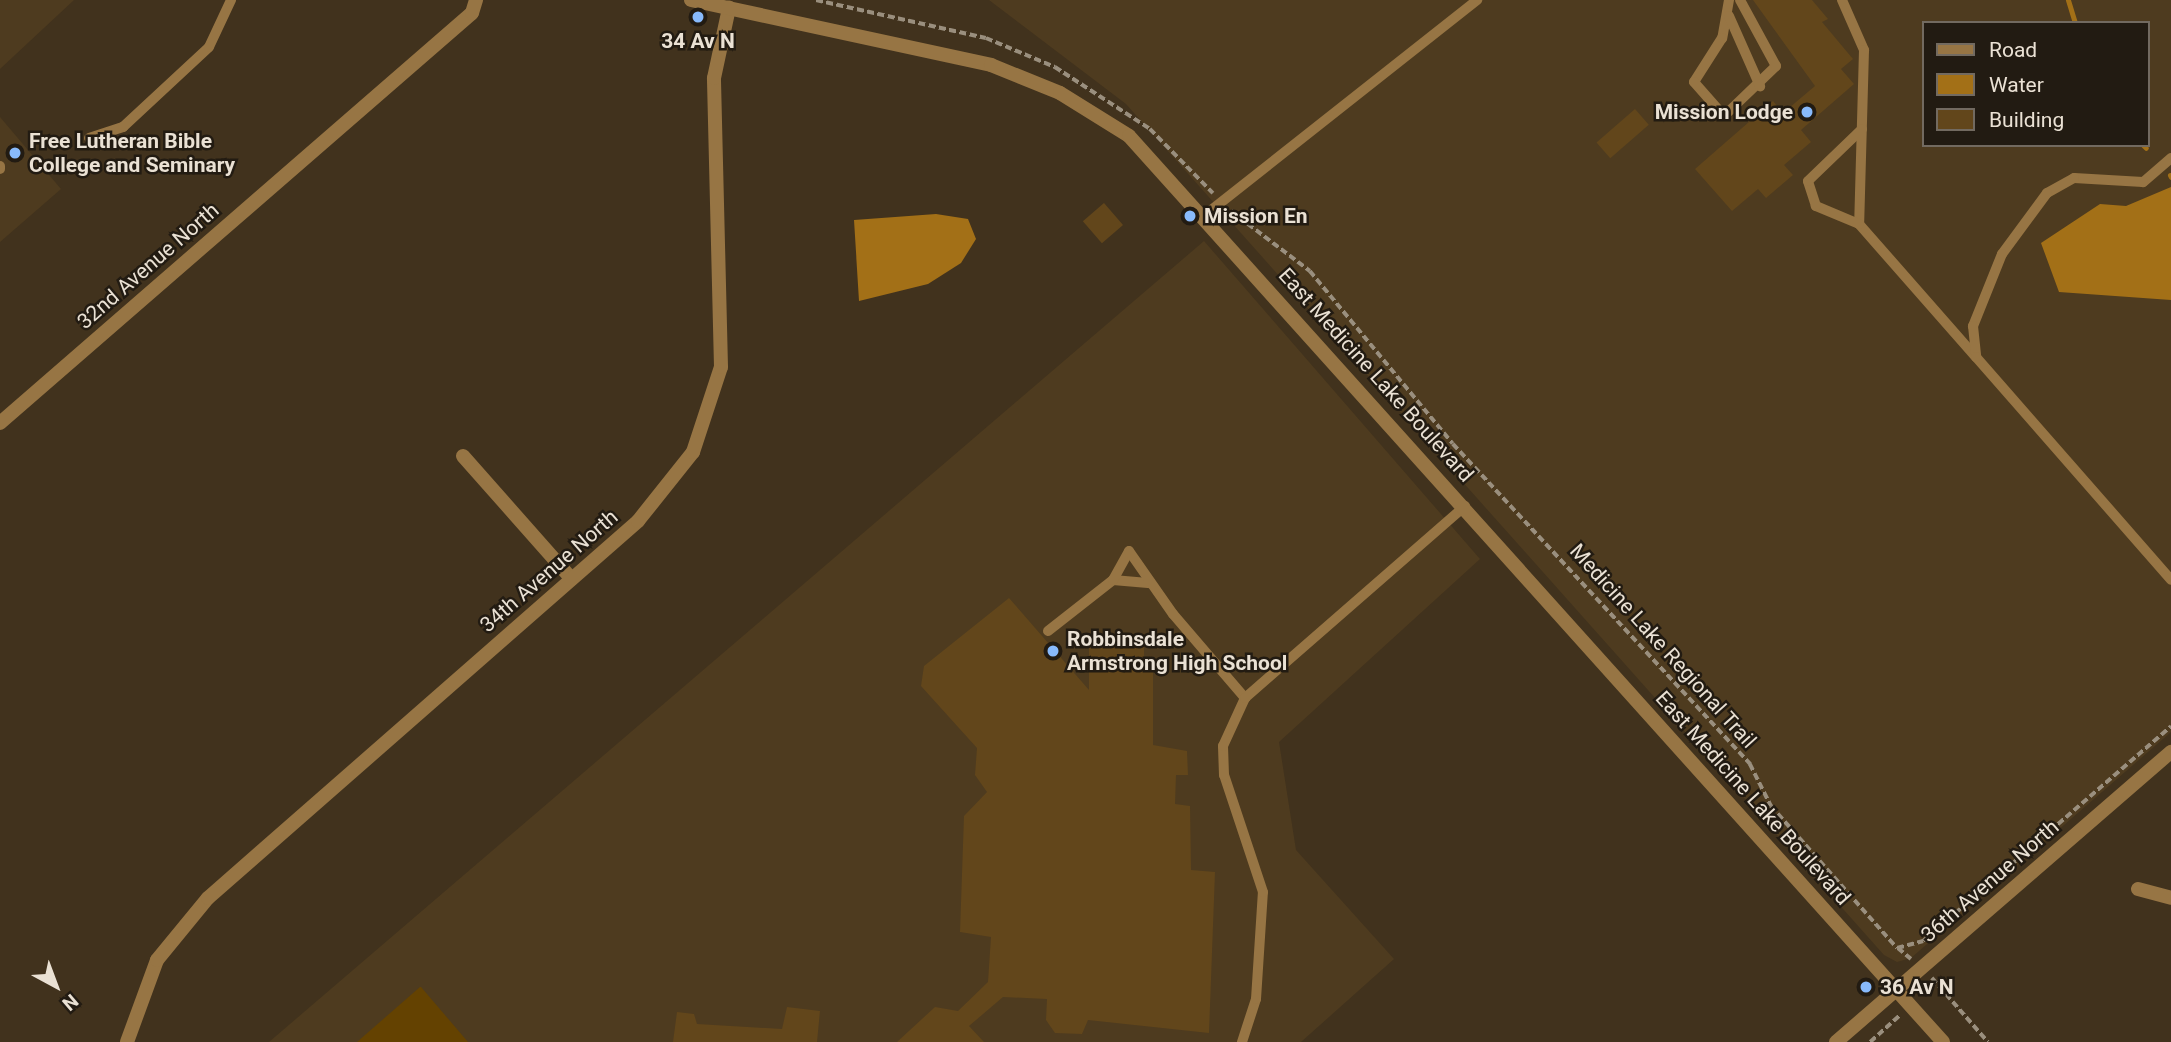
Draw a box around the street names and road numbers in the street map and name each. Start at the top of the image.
street label: 32nd Avenue North [72,198,224,334]
street label: East Medicine Lake Boulevard [1273,263,1479,487]
street label: 34th Avenue North [475,504,623,638]
street label: Medicine Lake Regional Trail [1565,539,1761,753]
street label: East Medicine Lake Boulevard [1650,686,1856,910]
street label: 36th Avenue North [1916,814,2064,948]

